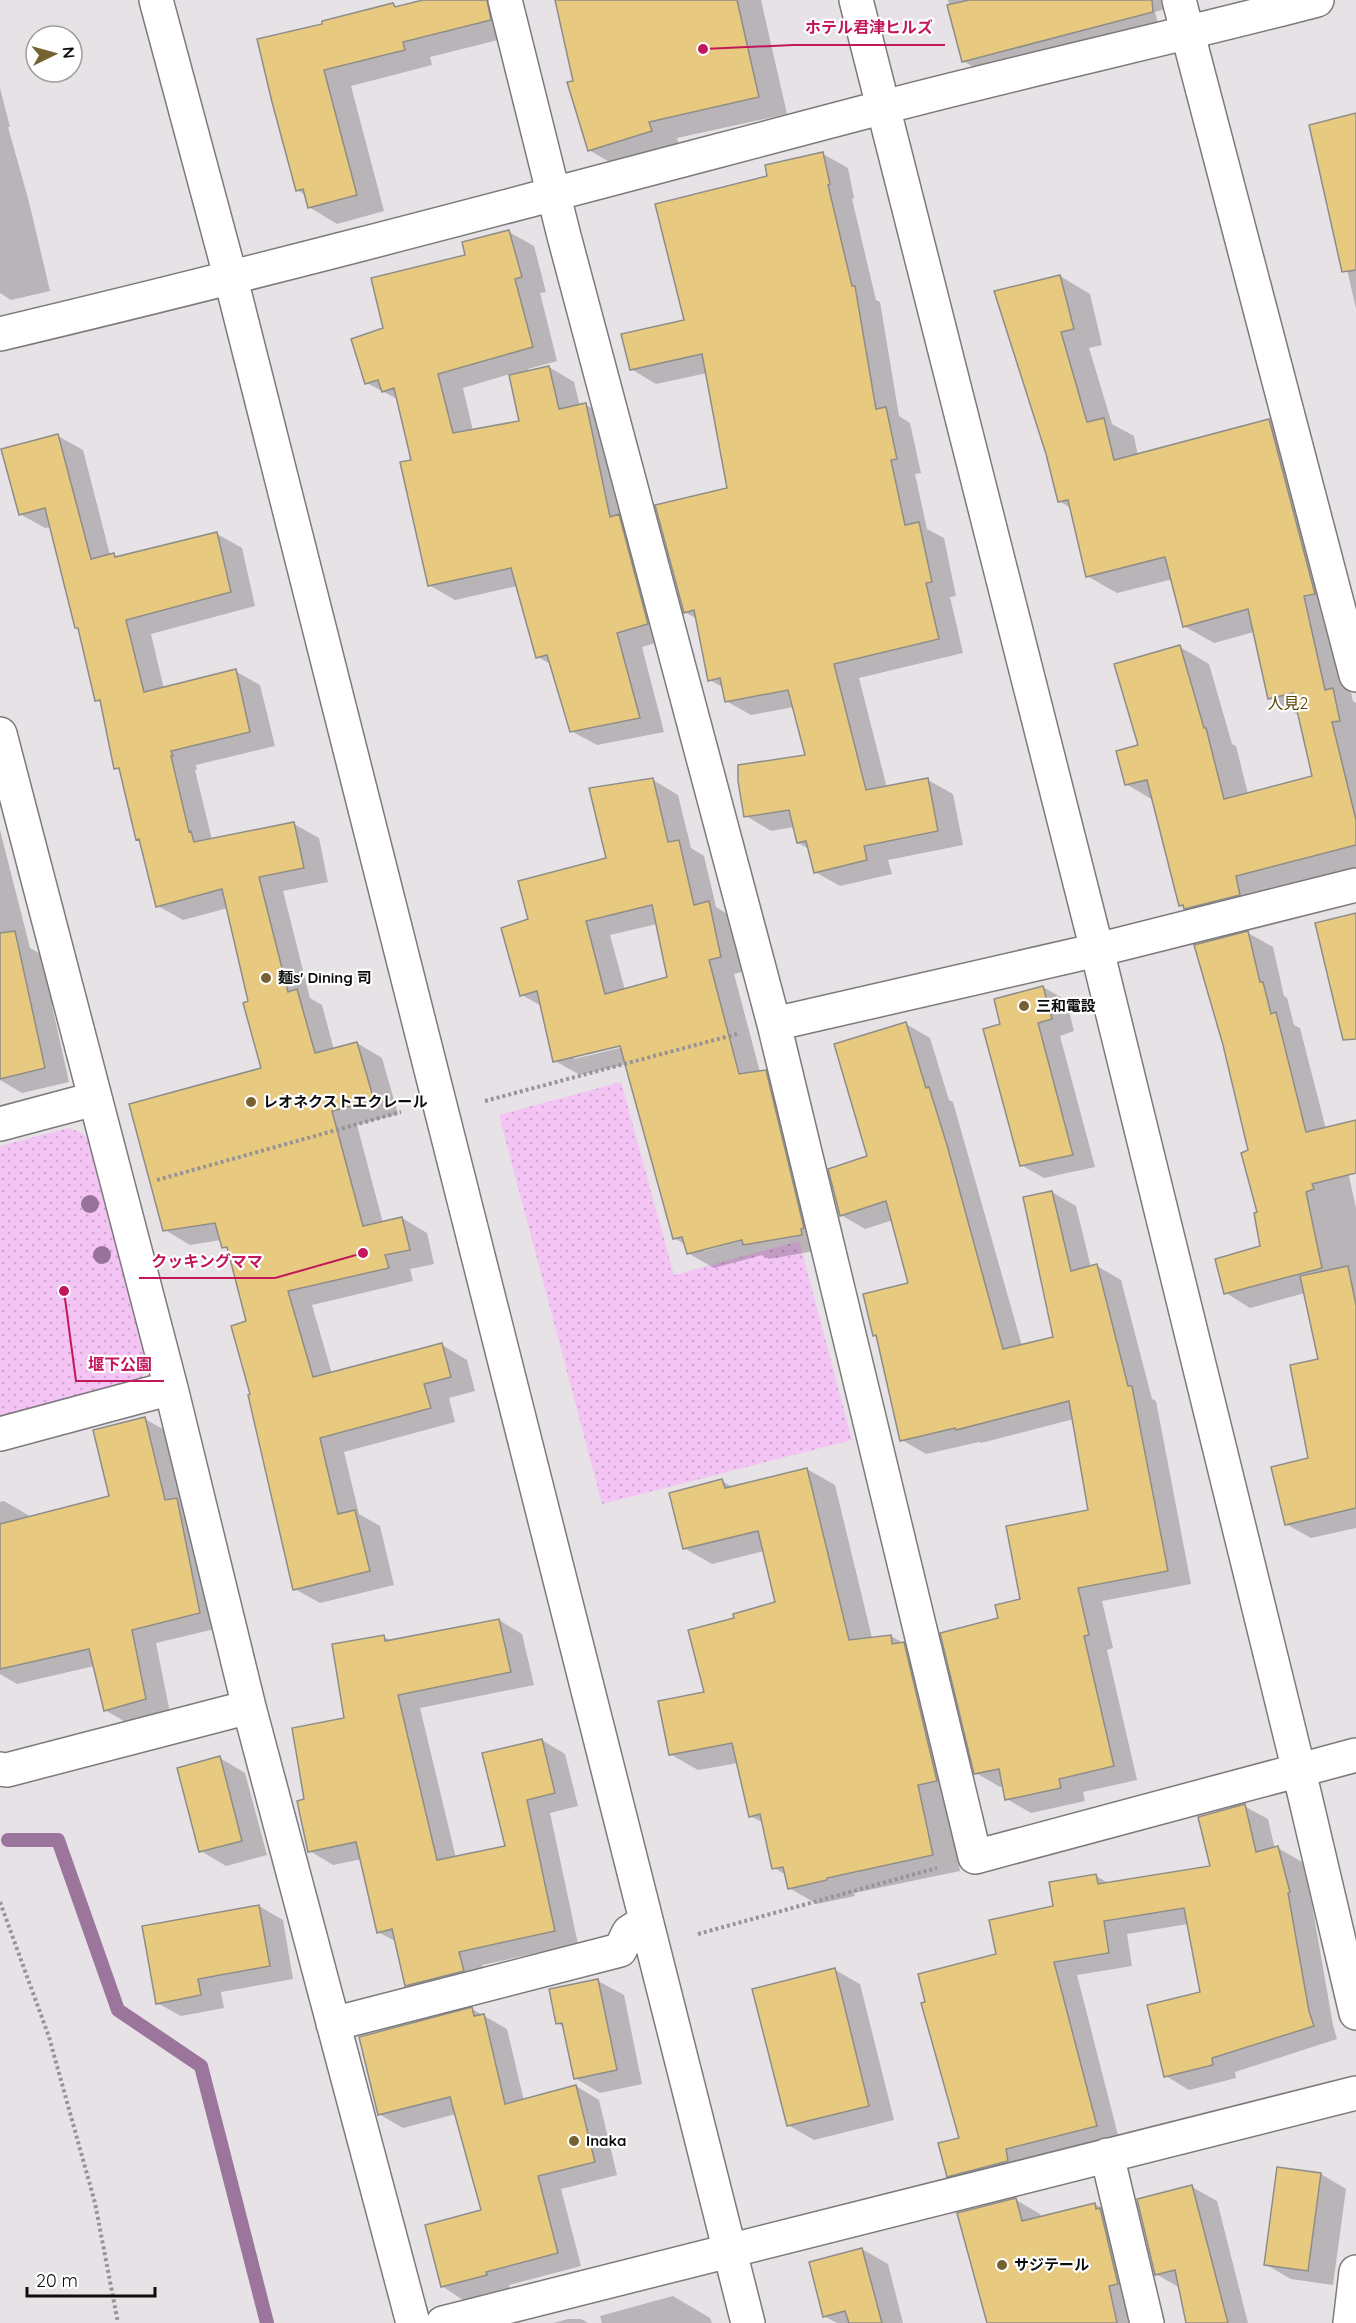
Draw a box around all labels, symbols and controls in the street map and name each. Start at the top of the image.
callout: ホテル君津ヒルズ [793,11,945,45]
text: ホテル君津ヒルズ [805,17,933,37]
north arrow [24,24,84,84]
text: N [58,46,79,59]
district label: 人見2 [1268,693,1309,713]
place label: 麺s' Dining 司 [278,968,372,987]
marker: 麺s' Dining 司 [259,971,273,985]
place label: 三和電設 [1036,996,1096,1015]
marker: 三和電設 [1017,999,1031,1013]
place label: レオネクストエクレール [263,1092,428,1111]
marker: レオネクストエクレール [244,1095,258,1109]
callout: クッキングママ [139,1244,275,1278]
text: クッキングママ [151,1251,263,1271]
callout: 堰下公園 [76,1347,164,1381]
text: 堰下公園 [88,1354,152,1374]
place label: Inaka [586,2131,626,2150]
marker: Inaka [567,2134,581,2148]
place label: サジテール [1014,2255,1089,2274]
marker: サジテール [995,2258,1009,2272]
scale bar [27,2260,154,2298]
text: 20 m [36,2269,78,2292]

